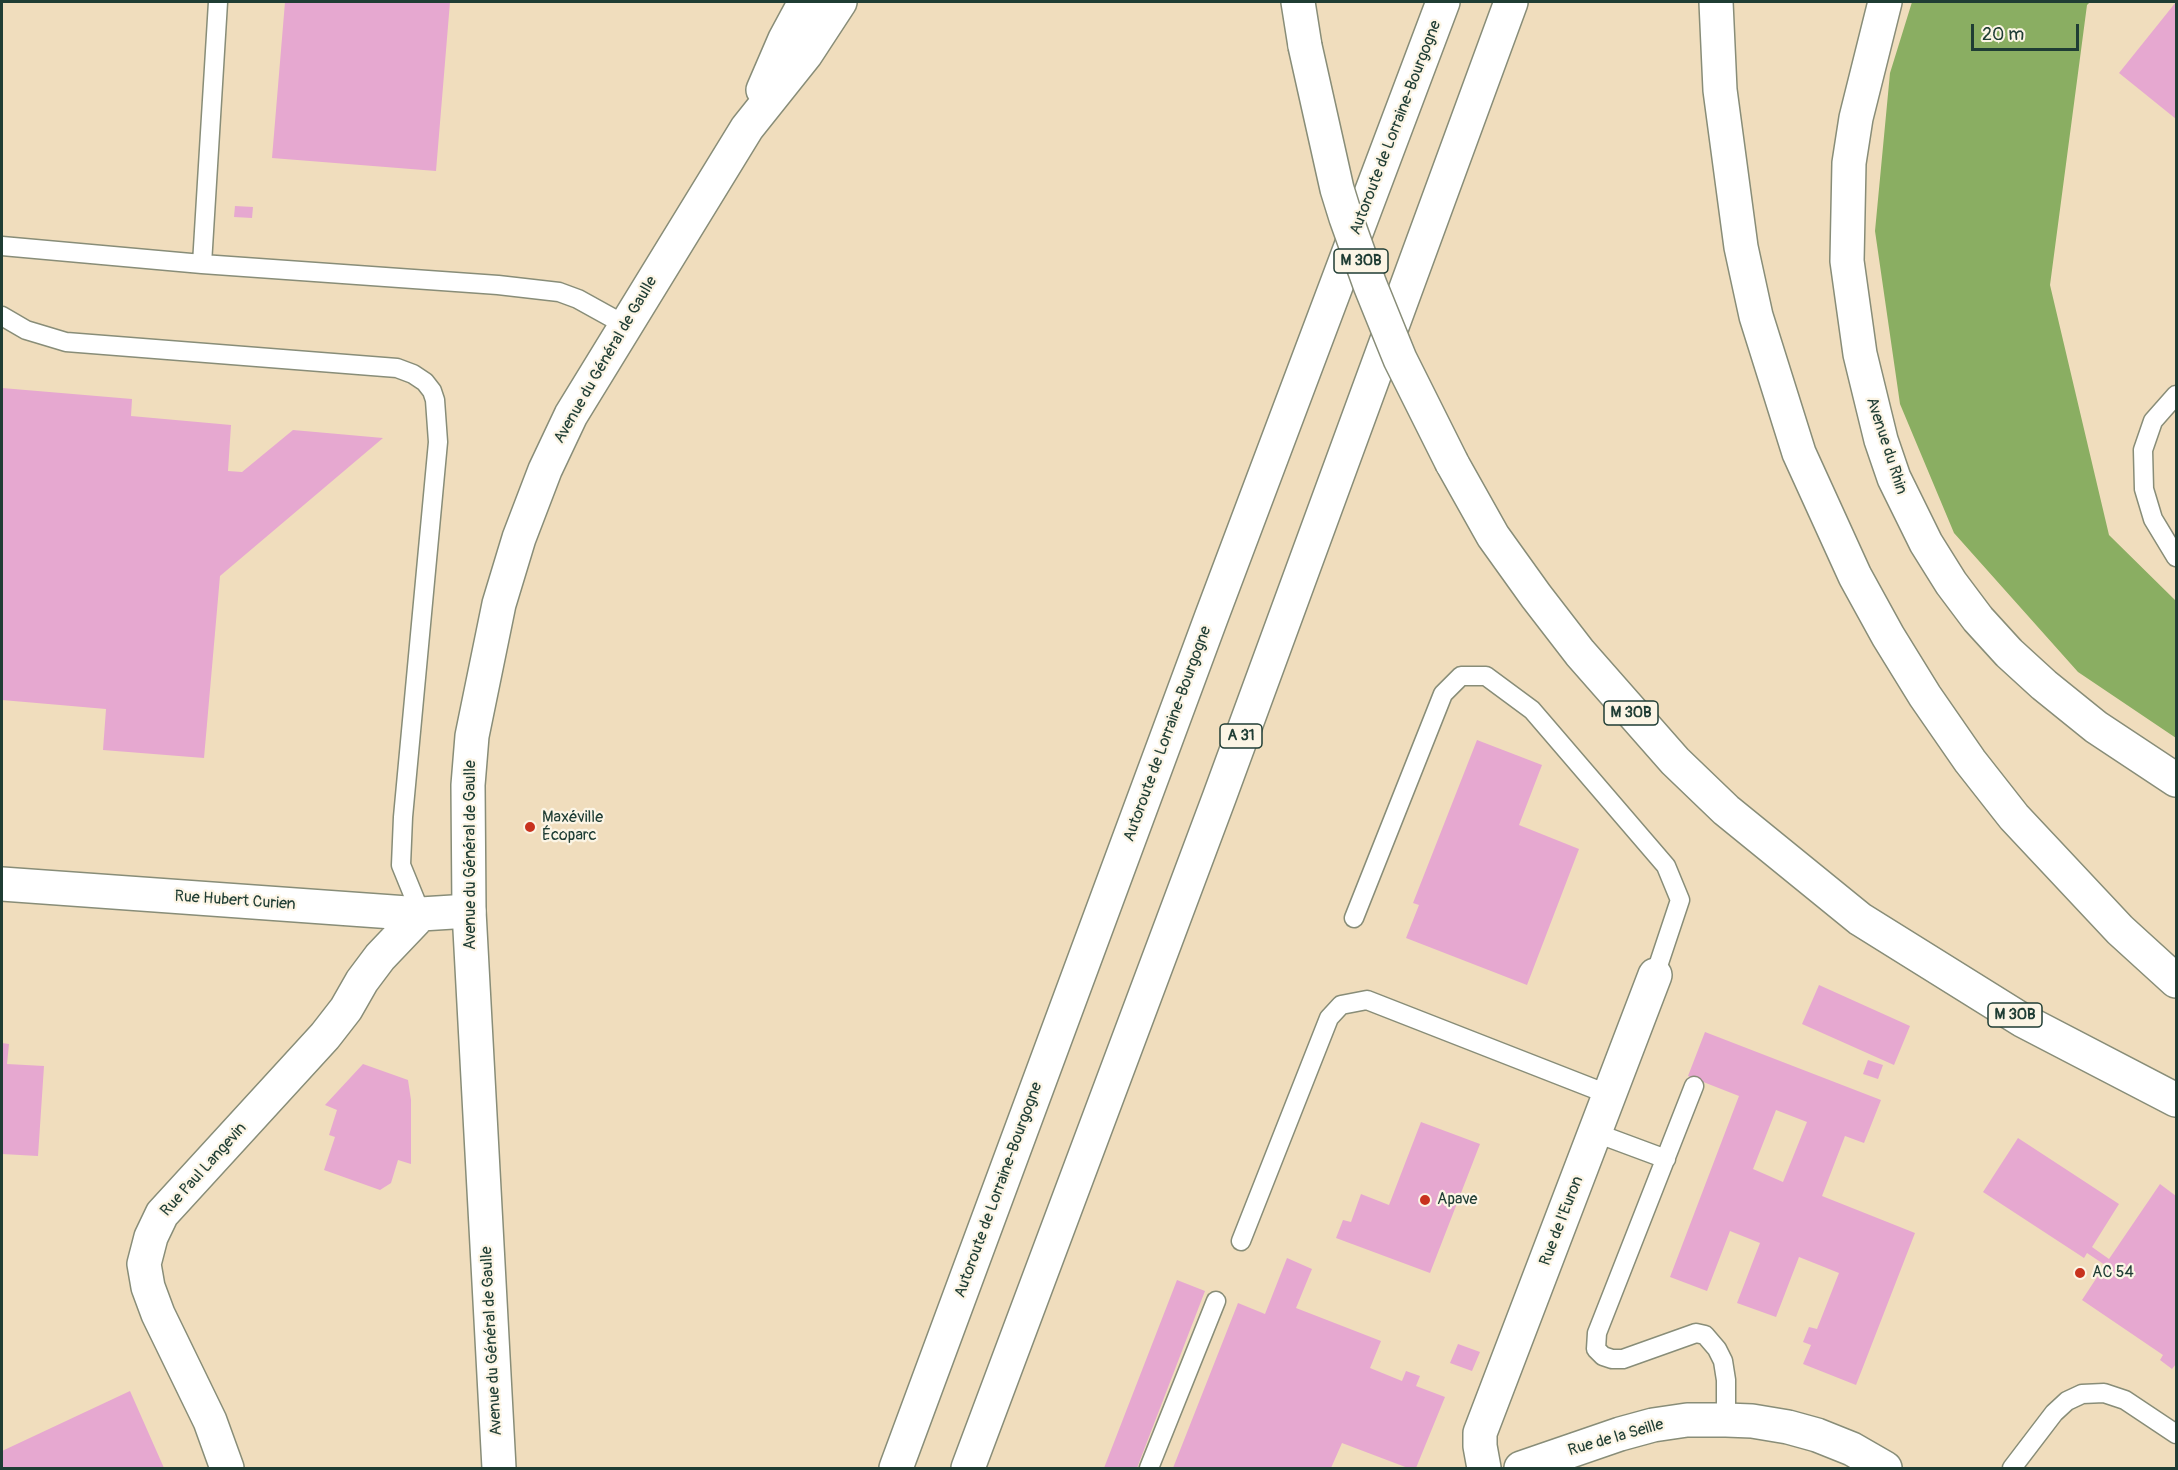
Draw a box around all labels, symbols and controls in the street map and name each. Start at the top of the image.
scale bar [1974,12,2082,50]
street label: Autoroute de Lorraine-Bourgogne [1346,18,1446,238]
text: 20 m [1982,23,2024,46]
road number: M 30B [1334,249,1388,273]
street label: Avenue du Général de Gaulle [550,273,662,447]
street label: Avenue du Rhin [1861,395,1911,497]
street label: Autoroute de Lorraine-Bourgogne [1120,624,1216,844]
road number: M 30B [1604,701,1658,725]
road number: A 31 [1220,724,1262,748]
street label: Avenue du Général de Gaulle [461,760,481,950]
place label: Maxéville Écoparc [542,808,603,846]
marker: Maxéville Écoparc [523,820,537,834]
street label: Rue Hubert Curien [174,887,296,915]
road number: M 30B [1988,1003,2042,1027]
street label: Autoroute de Lorraine-Bourgogne [951,1080,1047,1300]
street label: Rue Paul Langevin [157,1119,251,1221]
street label: Rue de l'Euron [1536,1174,1588,1268]
place label: Apave [1437,1190,1477,1210]
marker: Apave [1418,1193,1432,1207]
street label: Avenue du Général de Gaulle [477,1246,507,1436]
place label: AC 54 [2092,1263,2134,1283]
marker: AC 54 [2073,1266,2087,1280]
street label: Rue de la Seille [1566,1415,1666,1461]

